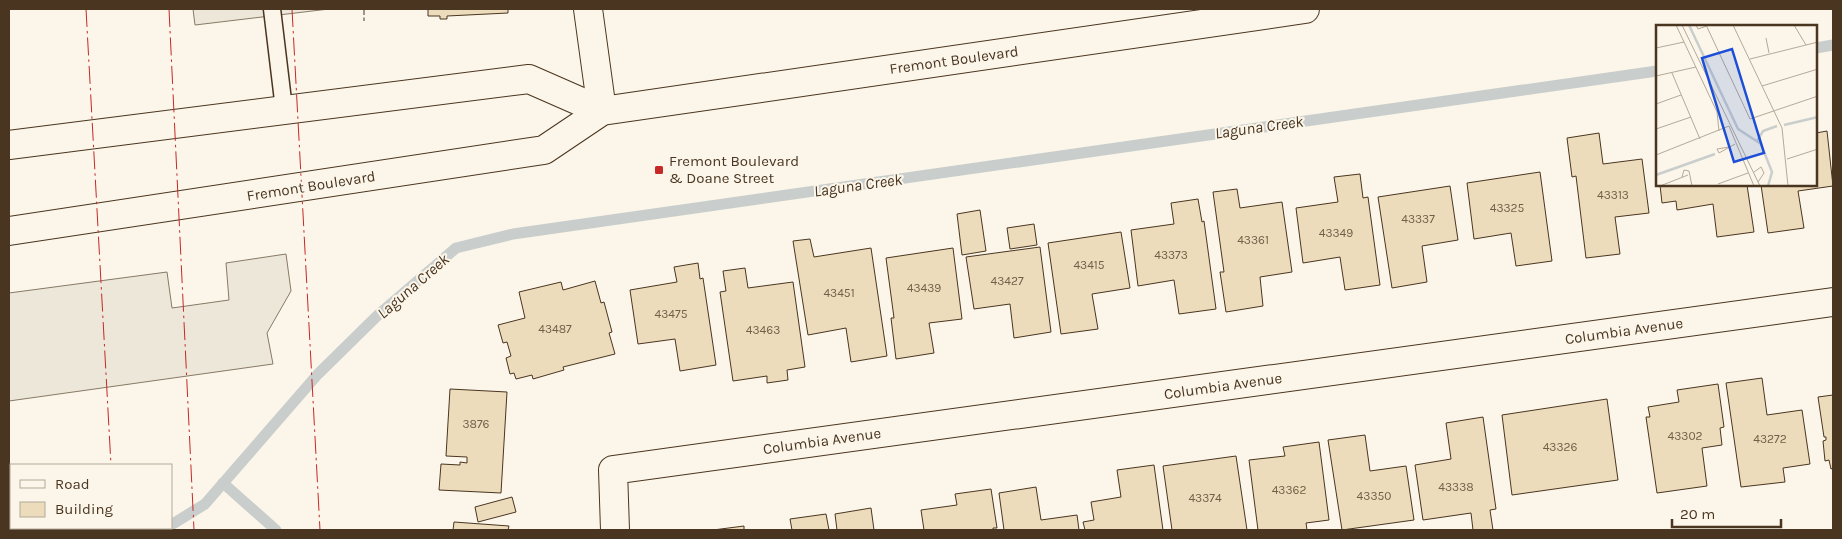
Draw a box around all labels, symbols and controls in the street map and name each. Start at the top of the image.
inset map [1656,25,1817,186]
street label: Fremont Boulevard [888,42,1020,78]
water label: Laguna Creek [1214,111,1305,143]
place label: Fremont Boulevard & Doane Street [669,152,799,187]
marker: Fremont Boulevard & Doane Street [653,164,665,176]
street label: Fremont Boulevard [245,167,377,205]
water label: Laguna Creek [813,169,904,201]
house number: 43313 [1597,188,1629,202]
house number: 43325 [1490,201,1525,215]
house number: 43337 [1401,212,1435,226]
house number: 43349 [1319,226,1353,240]
house number: 43361 [1237,233,1269,247]
house number: 43373 [1154,248,1188,262]
water label: Laguna Creek [373,249,454,322]
house number: 43415 [1073,258,1105,272]
house number: 43427 [990,274,1024,288]
house number: 43439 [907,281,941,295]
house number: 43451 [823,286,855,300]
house number: 43475 [655,307,688,321]
street label: Columbia Avenue [1564,314,1684,348]
house number: 43487 [538,322,572,336]
house number: 43463 [746,323,780,337]
street label: Columbia Avenue [1163,369,1283,403]
house number: 3876 [463,417,490,431]
street label: Columbia Avenue [762,424,882,458]
house number: 43302 [1668,429,1703,443]
house number: 43272 [1753,432,1787,446]
house number: 43326 [1543,440,1577,454]
legend [10,464,172,529]
text: Road [55,475,90,493]
house number: 43338 [1438,480,1474,494]
house number: 43362 [1272,483,1306,497]
house number: 43350 [1357,489,1391,503]
house number: 43374 [1188,491,1222,505]
scale bar [1672,496,1781,528]
text: Building [55,500,113,518]
text: 20 m [1680,505,1715,523]

